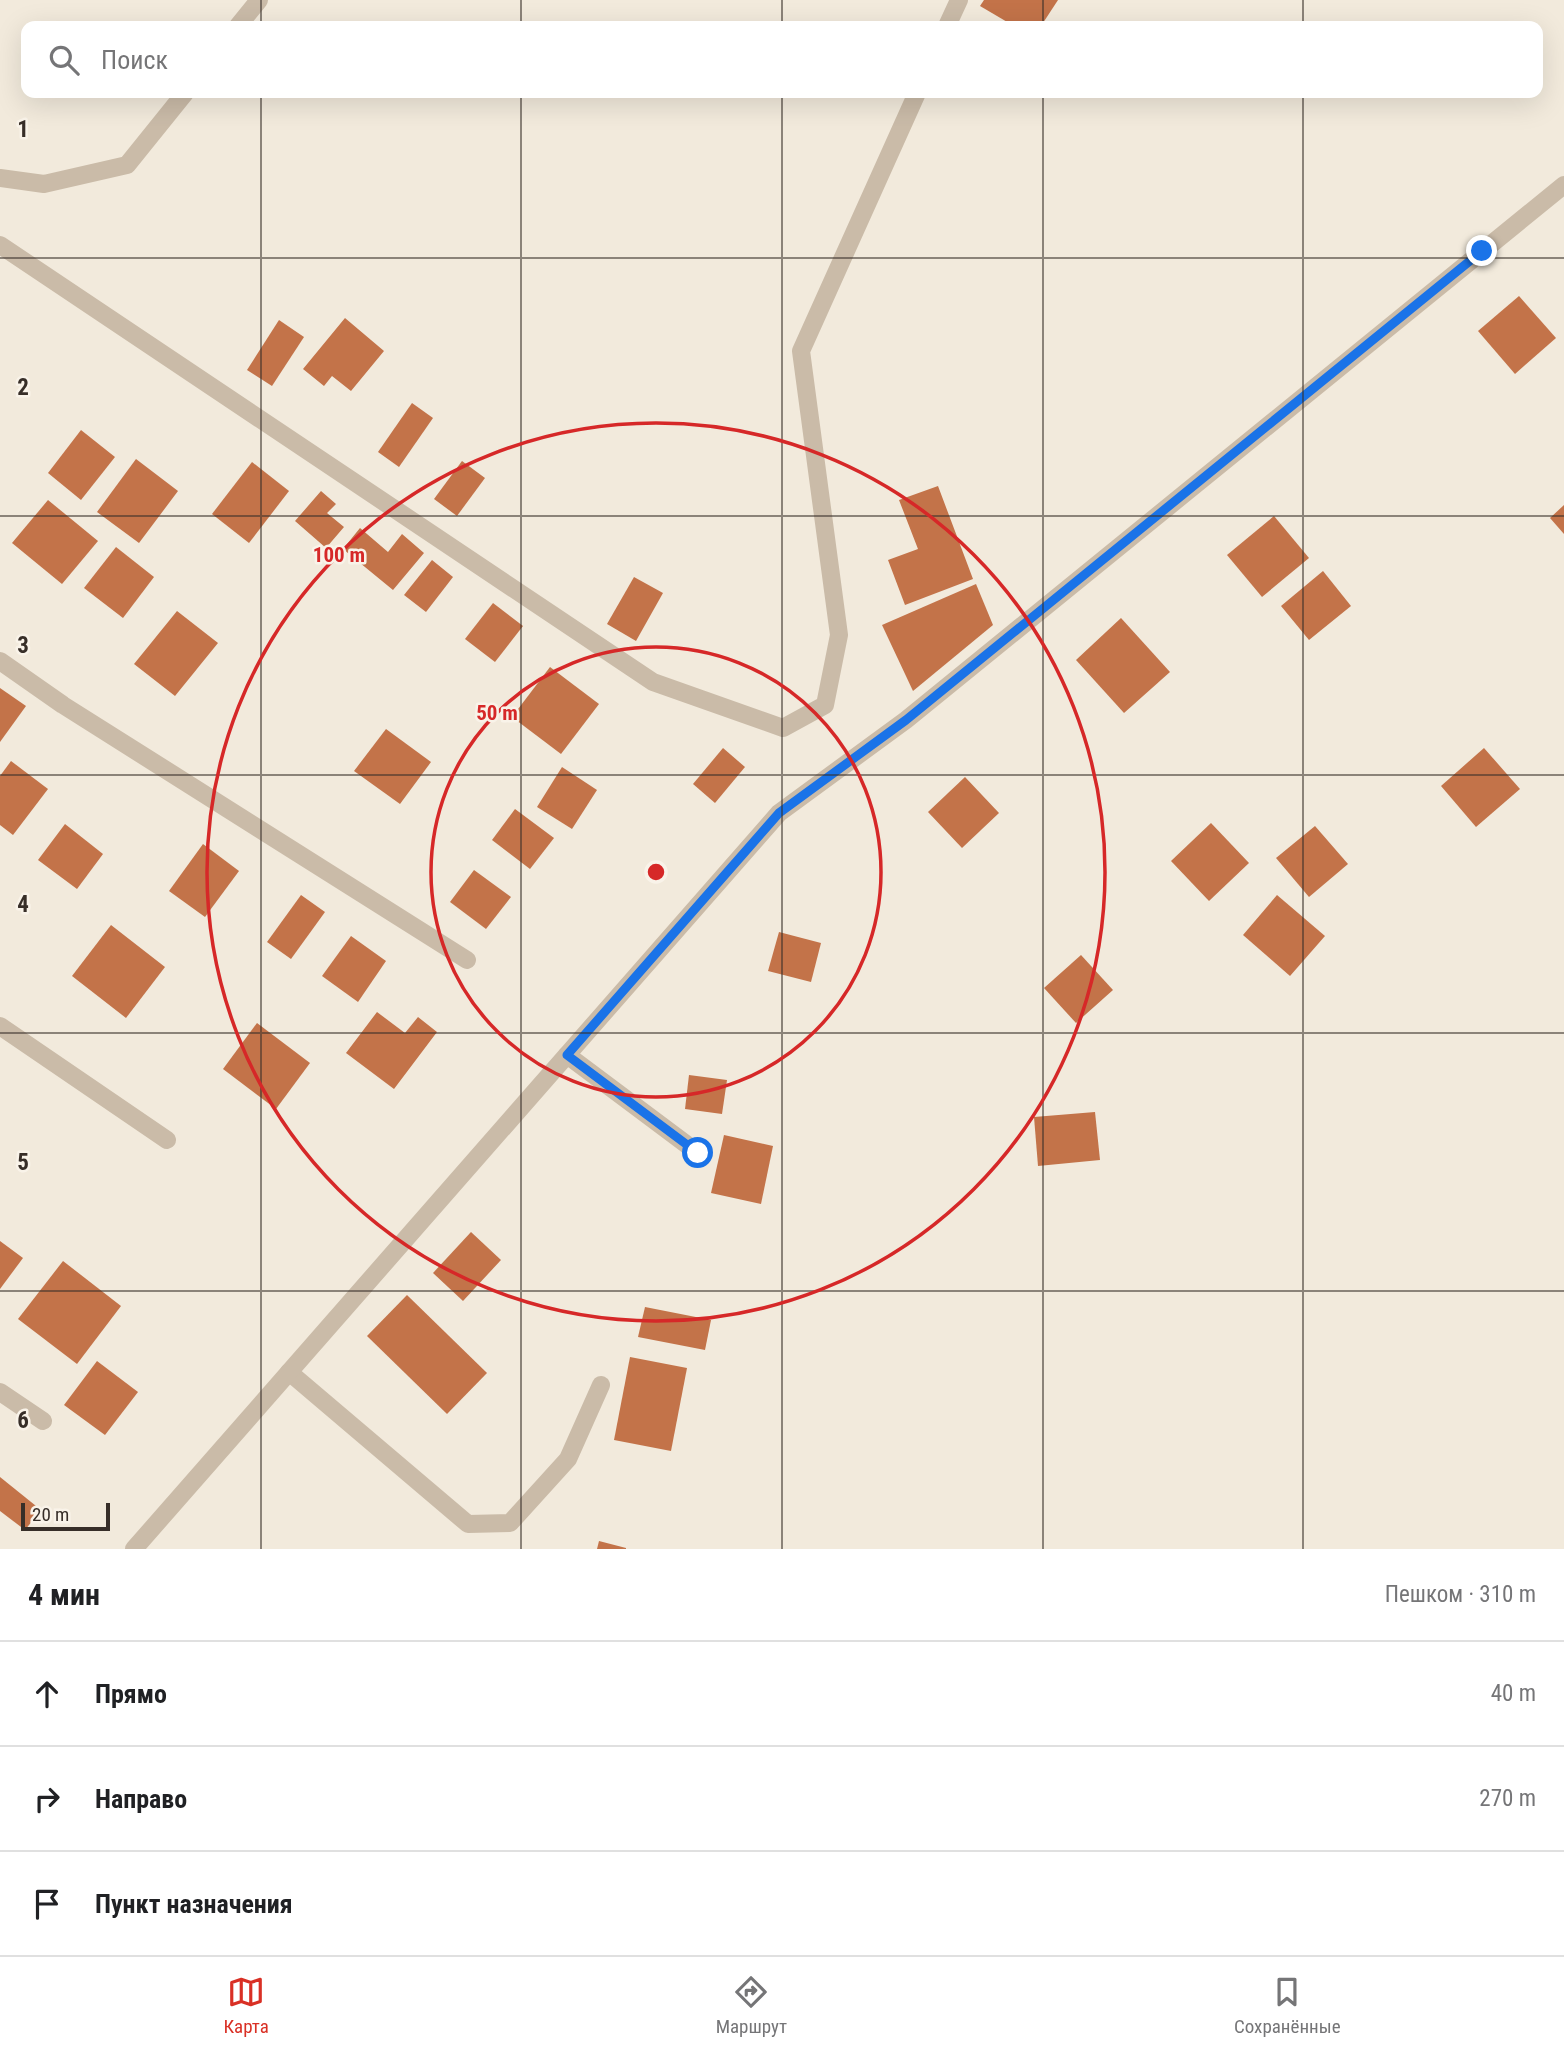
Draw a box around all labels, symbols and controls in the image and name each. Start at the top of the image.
search box [21,21,1543,98]
icon: search [45,41,83,79]
text: Поиск [101,45,168,75]
text: 1 [17,116,29,143]
route end [1466,235,1497,266]
text: 2 [17,374,29,401]
text: 100 m [313,543,365,567]
text: 3 [17,632,29,659]
text: 50 m [476,701,518,725]
centre of rings [644,860,668,884]
text: 4 [17,891,29,918]
route start [682,1137,713,1168]
text: 5 [17,1149,29,1176]
text: 6 [17,1407,29,1434]
scale bar [21,1500,110,1532]
text: 20 m [32,1503,69,1526]
text: 4 мин [28,1577,100,1612]
text: Пешком · 310 m [1385,1581,1536,1608]
icon: ahead [28,1675,66,1713]
text: Прямо [95,1679,167,1709]
text: 40 m [1491,1680,1536,1707]
icon: right [28,1780,66,1818]
text: Направо [95,1784,187,1814]
text: 270 m [1479,1785,1536,1812]
icon: arrive [28,1885,66,1923]
text: Пункт назначения [95,1889,293,1919]
tab: Карта [223,1973,269,2038]
tab: Маршрут [716,1973,787,2038]
tab: Сохранённые [1234,1973,1341,2038]

